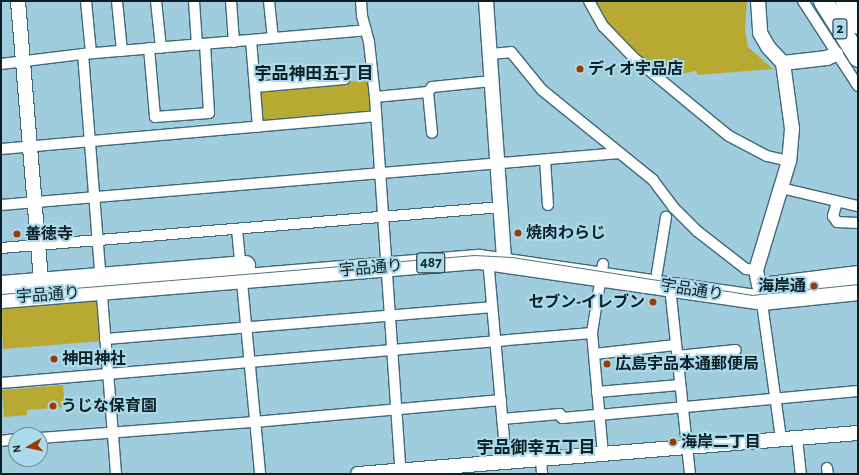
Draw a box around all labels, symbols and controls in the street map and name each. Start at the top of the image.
road number: 2 [832,16,848,42]
place label: ディオ宇品店 [588,59,684,79]
district label: 宇品神田五丁目 [255,64,373,84]
marker: ディオ宇品店 [575,64,585,74]
place label: 焼肉わらじ [526,223,606,243]
place label: 善徳寺 [25,224,73,244]
marker: 焼肉わらじ [513,228,523,238]
marker: 善徳寺 [12,229,22,239]
road number: 487 [416,250,446,276]
street label: 宇品通り [338,256,404,280]
street label: 宇品通り [659,276,725,304]
place label: 海岸通 [758,276,806,296]
marker: 海岸通 [809,281,819,291]
street label: 宇品通り [15,283,81,307]
place label: セブン-イレブン [528,292,645,312]
marker: セブン-イレブン [648,297,658,307]
place label: 神田神社 [62,349,126,369]
marker: 神田神社 [49,354,59,364]
place label: 広島宇品本通郵便局 [615,354,759,374]
marker: 広島宇品本通郵便局 [602,359,612,369]
place label: うじな保育園 [61,396,157,416]
marker: うじな保育園 [48,401,58,411]
north arrow [8,427,48,467]
place label: 海岸二丁目 [681,432,761,452]
marker: 海岸二丁目 [668,437,678,447]
district label: 宇品御幸五丁目 [477,438,595,458]
text: N [11,444,23,453]

